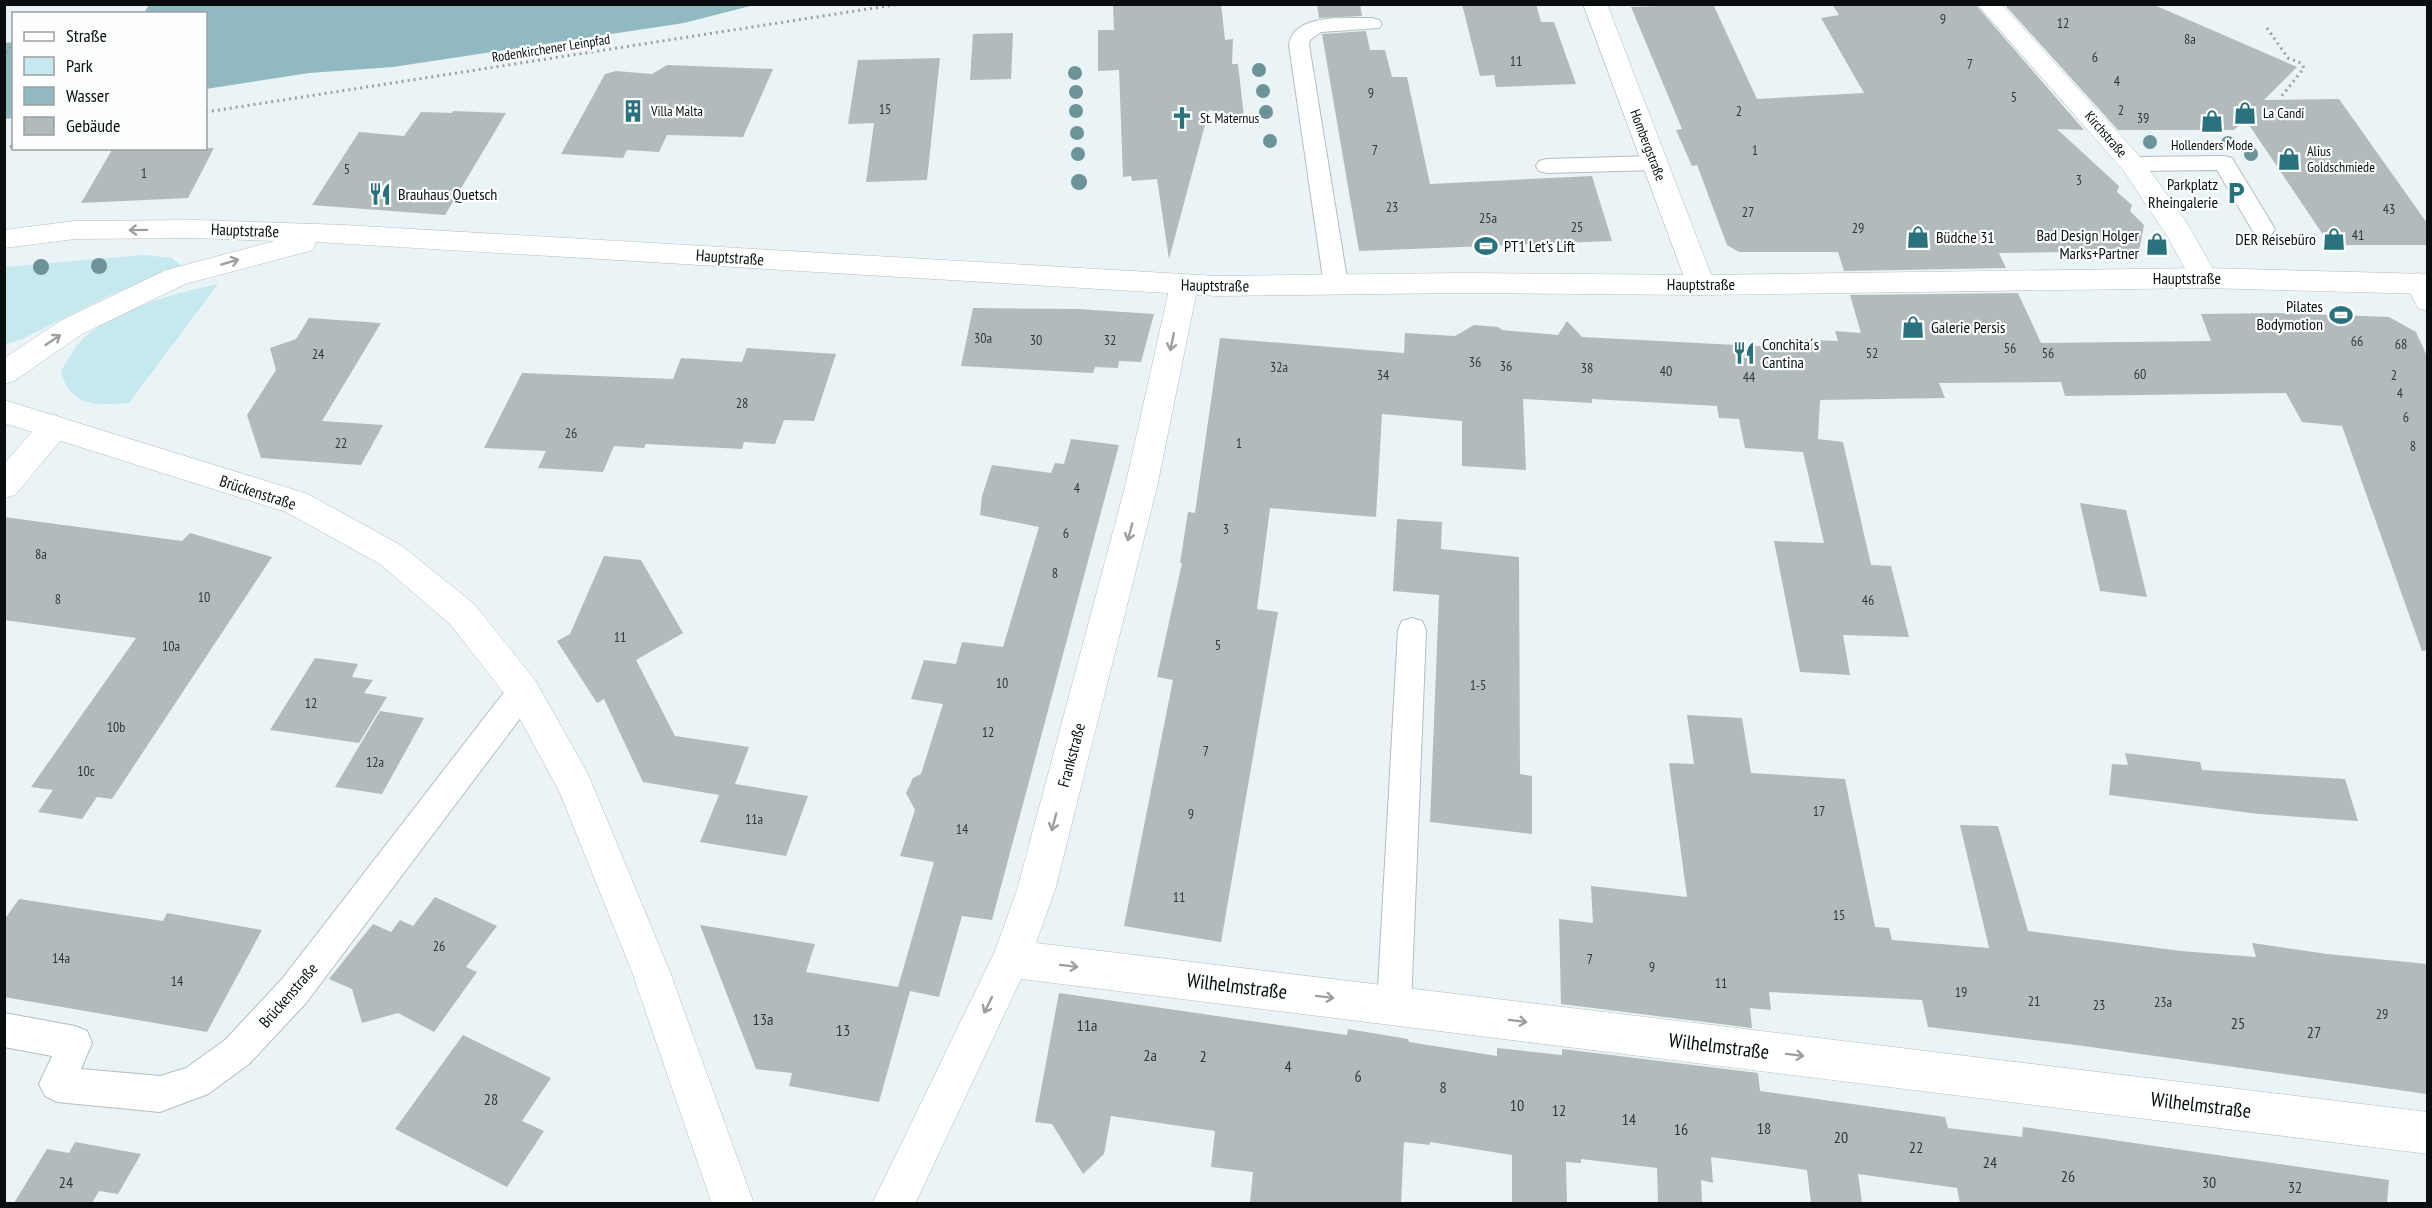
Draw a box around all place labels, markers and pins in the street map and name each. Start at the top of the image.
building icon: Villa Malta [620,98,646,124]
shop icon: La Candi [2232,100,2258,126]
place label: Villa Malta [650,102,703,120]
place label: La Candi [2263,104,2304,122]
church icon: St. Maternus [1169,105,1195,131]
shop icon: Hollenders Mode [2199,108,2225,134]
place label: St. Maternus [1200,109,1259,127]
place label: Hollenders Mode [2171,136,2253,154]
place label: Alius Goldschmiede [2307,142,2375,176]
shop icon: Alius Goldschmiede [2276,146,2302,172]
place label: Parkplatz Rheingalerie [2148,174,2218,212]
parking icon: Parkplatz Rheingalerie [2223,180,2249,206]
restaurant icon: Brauhaus Quetsch [367,181,393,207]
place label: Brauhaus Quetsch [398,184,497,204]
shop icon: Büdche 31 [1905,224,1931,250]
place label: Bad Design Holger Marks+Partner [2036,225,2140,263]
shop icon: DER Reisebüro [2321,226,2347,252]
place label: Büdche 31 [1936,227,1995,247]
place label: DER Reisebüro [2235,229,2316,249]
shop icon: Bad Design Holger Marks+Partner [2144,231,2170,257]
sports icon: PT1 Let's Lift [1473,233,1499,259]
place label: PT1 Let's Lift [1504,236,1576,256]
place label: Pilates Bodymotion [2256,296,2323,334]
sports icon: Pilates Bodymotion [2328,302,2354,328]
shop icon: Galerie Persis [1900,314,1926,340]
place label: Galerie Persis [1931,317,2006,337]
place label: Conchita´s Cantina [1762,334,1819,372]
restaurant icon: Conchita´s Cantina [1731,340,1757,366]

